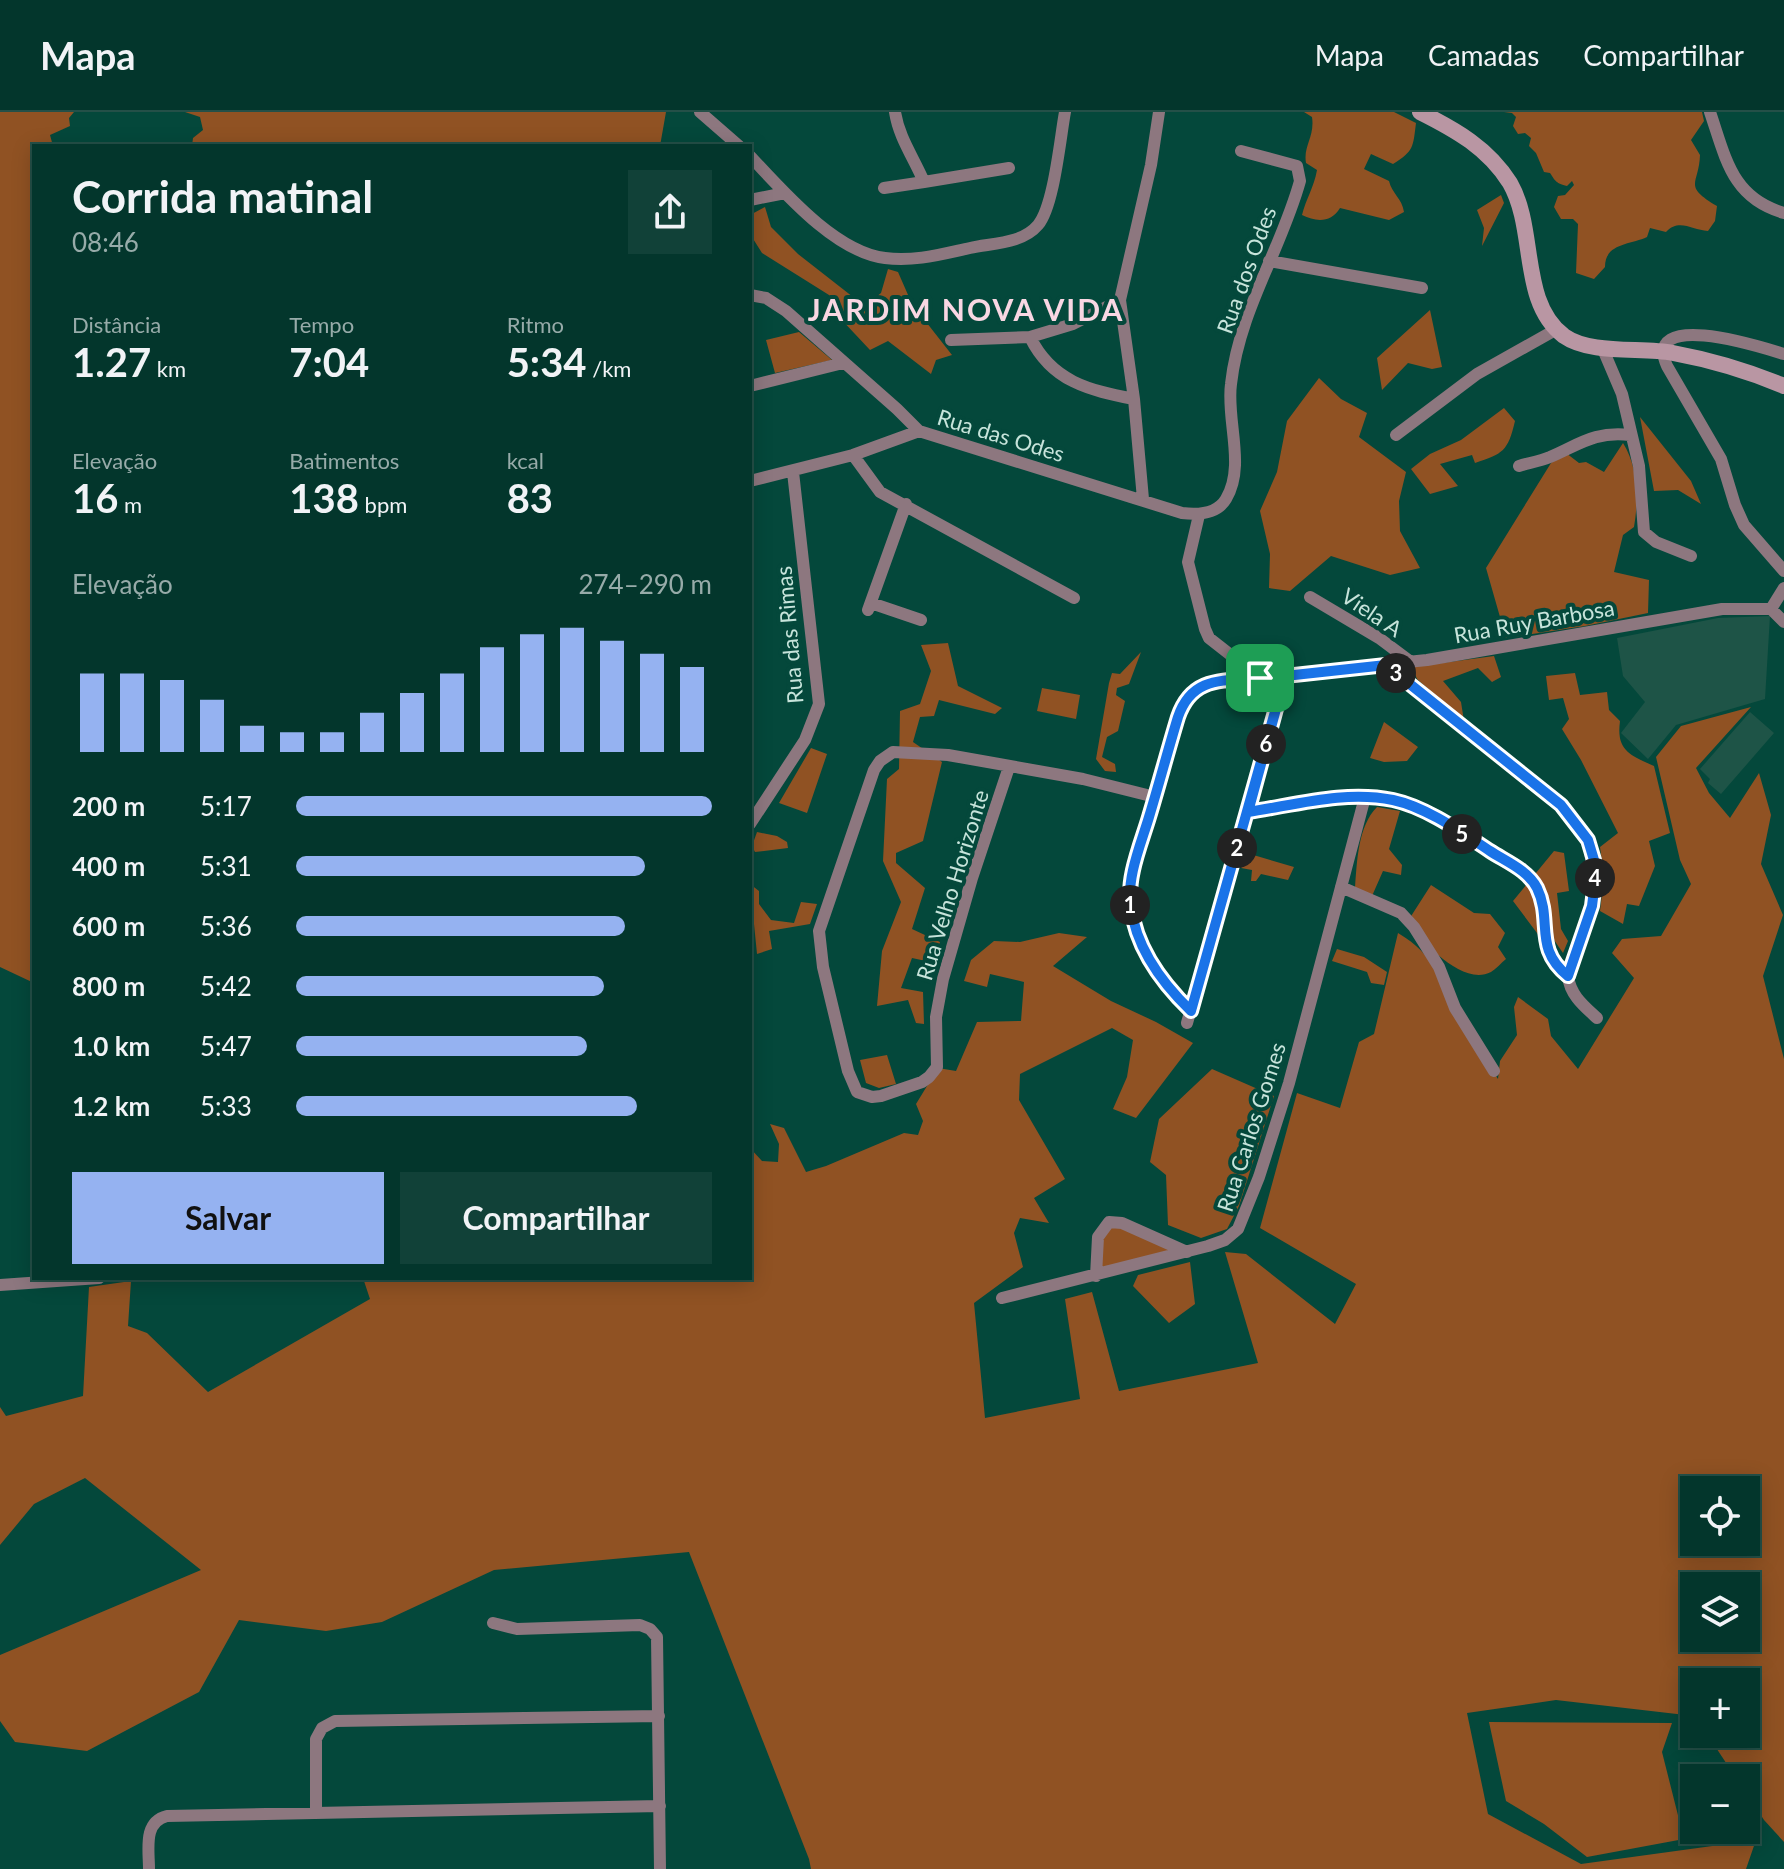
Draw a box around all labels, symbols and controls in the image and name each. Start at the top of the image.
text: Mapa [40,32,136,78]
text: Mapa [1315,38,1384,72]
text: Camadas [1428,38,1539,72]
text: Compartilhar [1583,38,1744,72]
text: Corrida matinal [72,170,373,222]
button: share [628,170,712,254]
street label: Rua dos Odes [1211,203,1281,337]
text: 08:46 [72,226,139,258]
district label: JARDIM NOVA VIDA [808,291,1124,327]
text: Distância [72,311,161,338]
text: Tempo [289,311,354,338]
text: Ritmo [507,311,564,338]
text: 1.27 [72,338,151,386]
text: 7:04 [289,338,369,386]
text: 5:34 [507,338,587,386]
text: km [151,355,186,382]
text: /km [587,355,631,382]
street label: Rua das Odes [934,403,1068,467]
text: Elevação [72,447,157,474]
text: Batimentos [289,447,399,474]
text: kcal [507,447,544,474]
text: 16 [72,474,118,522]
text: 138 [289,474,359,522]
text: 83 [507,474,553,522]
text: m [118,491,142,518]
text: bpm [359,491,407,518]
street label: Rua das Rimas [770,565,808,705]
text: Elevação [72,568,173,600]
text: 274–290 m [578,568,712,600]
street label: Viela A [1336,582,1408,642]
street label: Rua Ruy Barbosa [1452,594,1616,648]
pin [1226,644,1294,712]
pin: 3 [1376,653,1416,693]
icon: arrive [1238,656,1282,700]
text: 3 [1390,659,1402,686]
pin: 6 [1246,724,1286,764]
text: 6 [1260,730,1272,757]
street label: Rua Velho Horizonte [910,786,994,984]
text: 200 m [72,790,145,822]
text: 5:17 [200,790,252,822]
pin: 5 [1442,814,1482,854]
text: 5 [1456,820,1468,847]
pin: 2 [1217,828,1257,868]
text: 2 [1231,834,1243,861]
text: 400 m [72,850,145,882]
text: 5:31 [200,850,252,882]
pin: 4 [1575,858,1615,898]
text: 4 [1589,864,1601,891]
pin: 1 [1110,885,1150,925]
text: 1 [1124,891,1136,918]
text: 600 m [72,910,145,942]
text: 5:36 [200,910,252,942]
text: 800 m [72,970,145,1002]
text: 5:42 [200,970,252,1002]
text: 1.0 km [72,1030,150,1062]
text: 5:47 [200,1030,252,1062]
street label: Rua Carlos Gomes [1211,1039,1291,1215]
text: 1.2 km [72,1090,150,1122]
text: 5:33 [200,1090,252,1122]
button: Salvar [72,1172,384,1264]
button: Compartilhar [400,1172,712,1264]
map controls [1680,1476,1760,1844]
button: locate [1680,1476,1760,1556]
button: layers [1680,1572,1760,1652]
button: + [1680,1668,1760,1748]
button: − [1680,1764,1760,1844]

